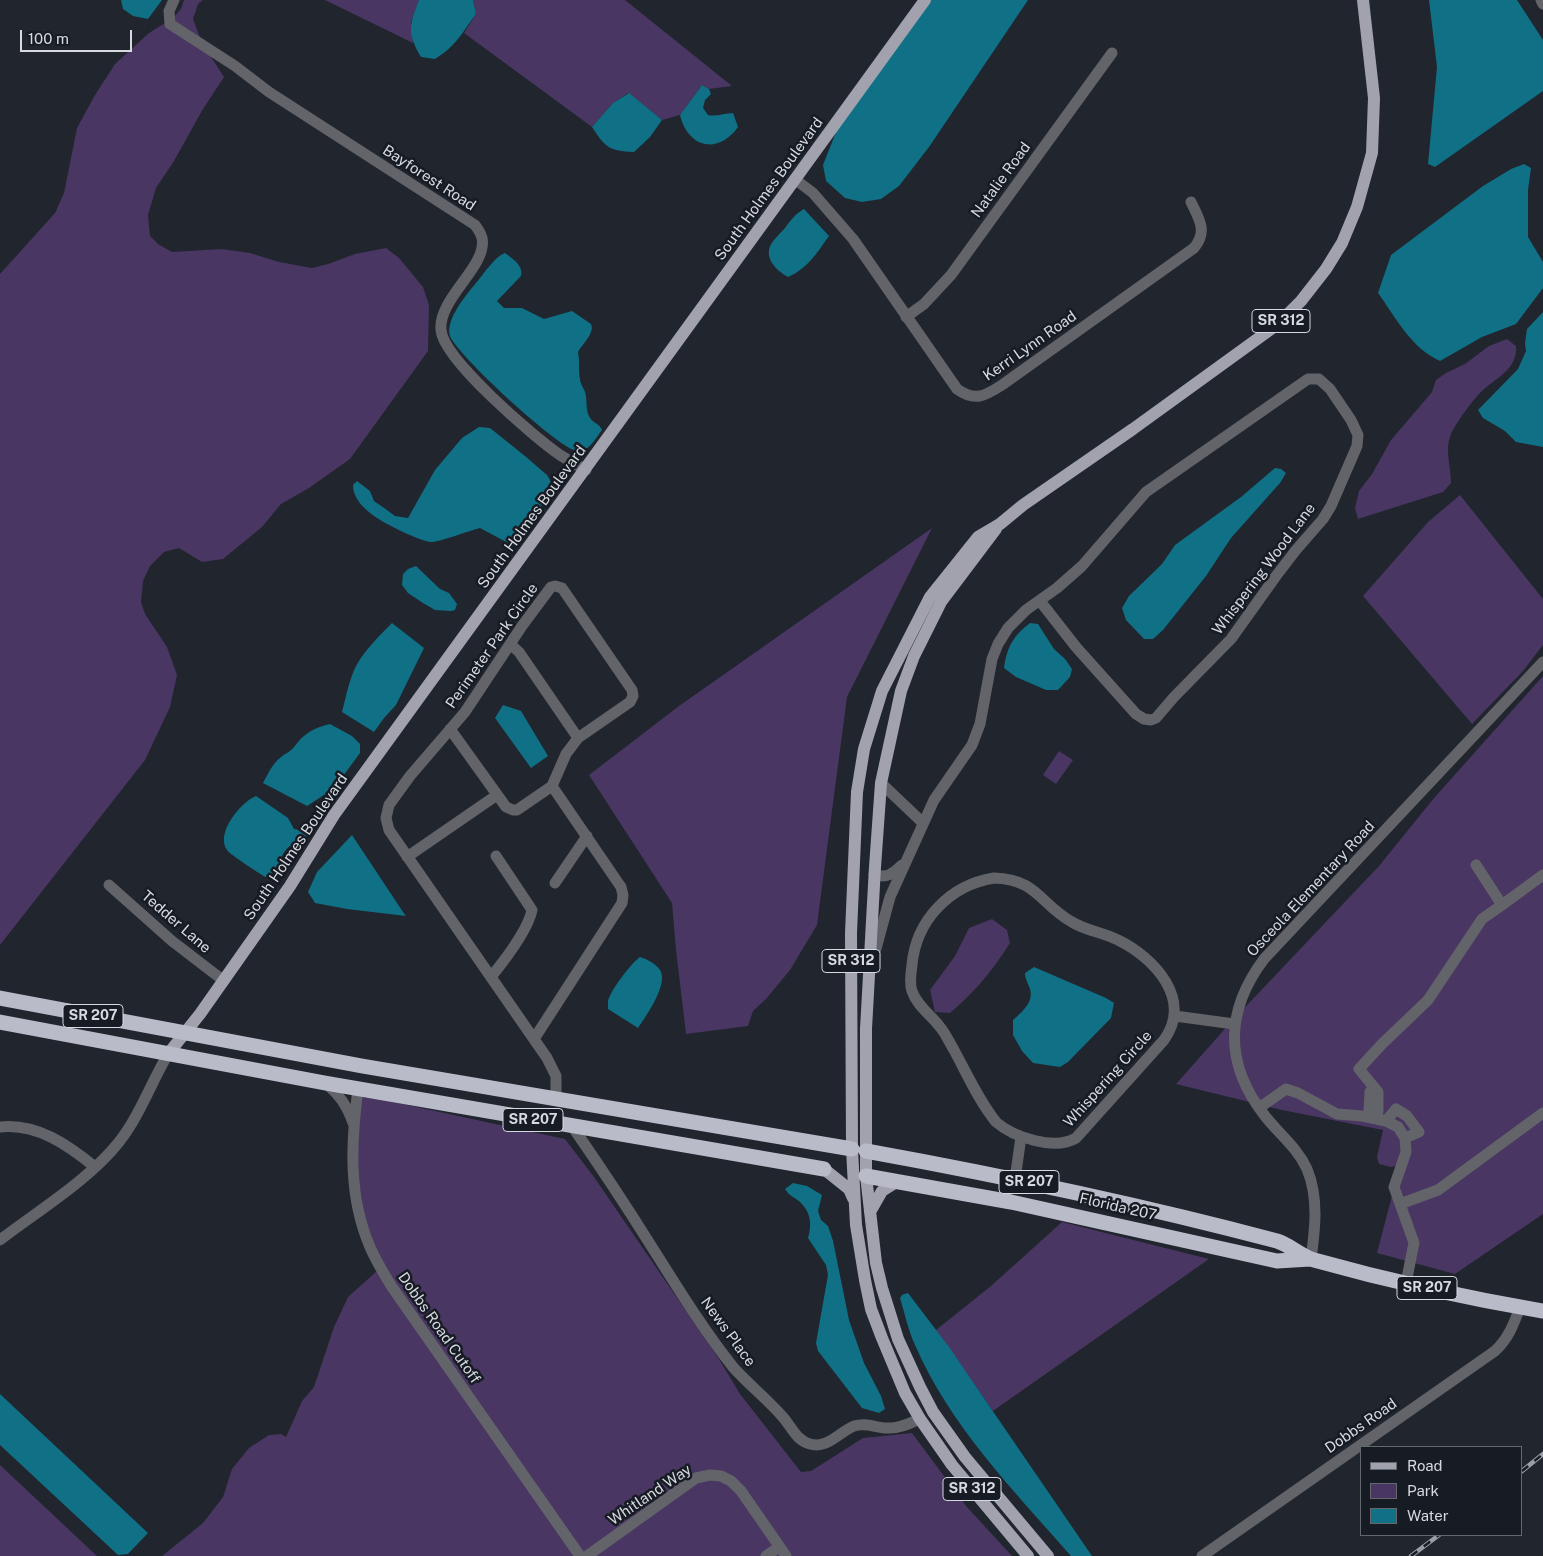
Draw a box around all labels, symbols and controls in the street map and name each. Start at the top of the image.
scale bar [22,20,135,52]
text: 100 m [28,30,69,47]
street label: South Holmes Boulevard [711,114,827,264]
street label: Natalie Road [968,139,1034,221]
street label: Bayforest Road [379,141,479,215]
street label: Kerri Lynn Road [980,307,1080,385]
road number: SR 312 [1252,310,1310,332]
street label: South Holmes Boulevard [474,442,590,592]
street label: Whispering Wood Lane [1209,500,1319,638]
street label: Perimeter Park Circle [442,580,542,712]
street label: South Holmes Boulevard [240,770,352,924]
street label: Osceola Elementary Road [1243,817,1379,961]
street label: Tedder Lane [138,887,214,957]
road number: SR 312 [822,949,880,972]
road number: SR 207 [63,1004,123,1028]
street label: Whispering Circle [1060,1027,1156,1131]
road number: SR 207 [503,1108,563,1132]
road number: SR 207 [999,1170,1059,1194]
street label: Florida 207 [1078,1189,1158,1225]
street label: Dobbs Road Cutoff [394,1269,484,1387]
road number: SR 207 [1397,1276,1457,1300]
street label: News Place [697,1294,759,1370]
street label: Dobbs Road [1322,1395,1400,1457]
legend [1360,1446,1523,1536]
text: Road [1407,1457,1443,1474]
street label: Whitland Way [605,1461,695,1529]
road number: SR 312 [943,1478,1001,1500]
text: Park [1407,1482,1439,1499]
text: Water [1407,1507,1449,1524]

